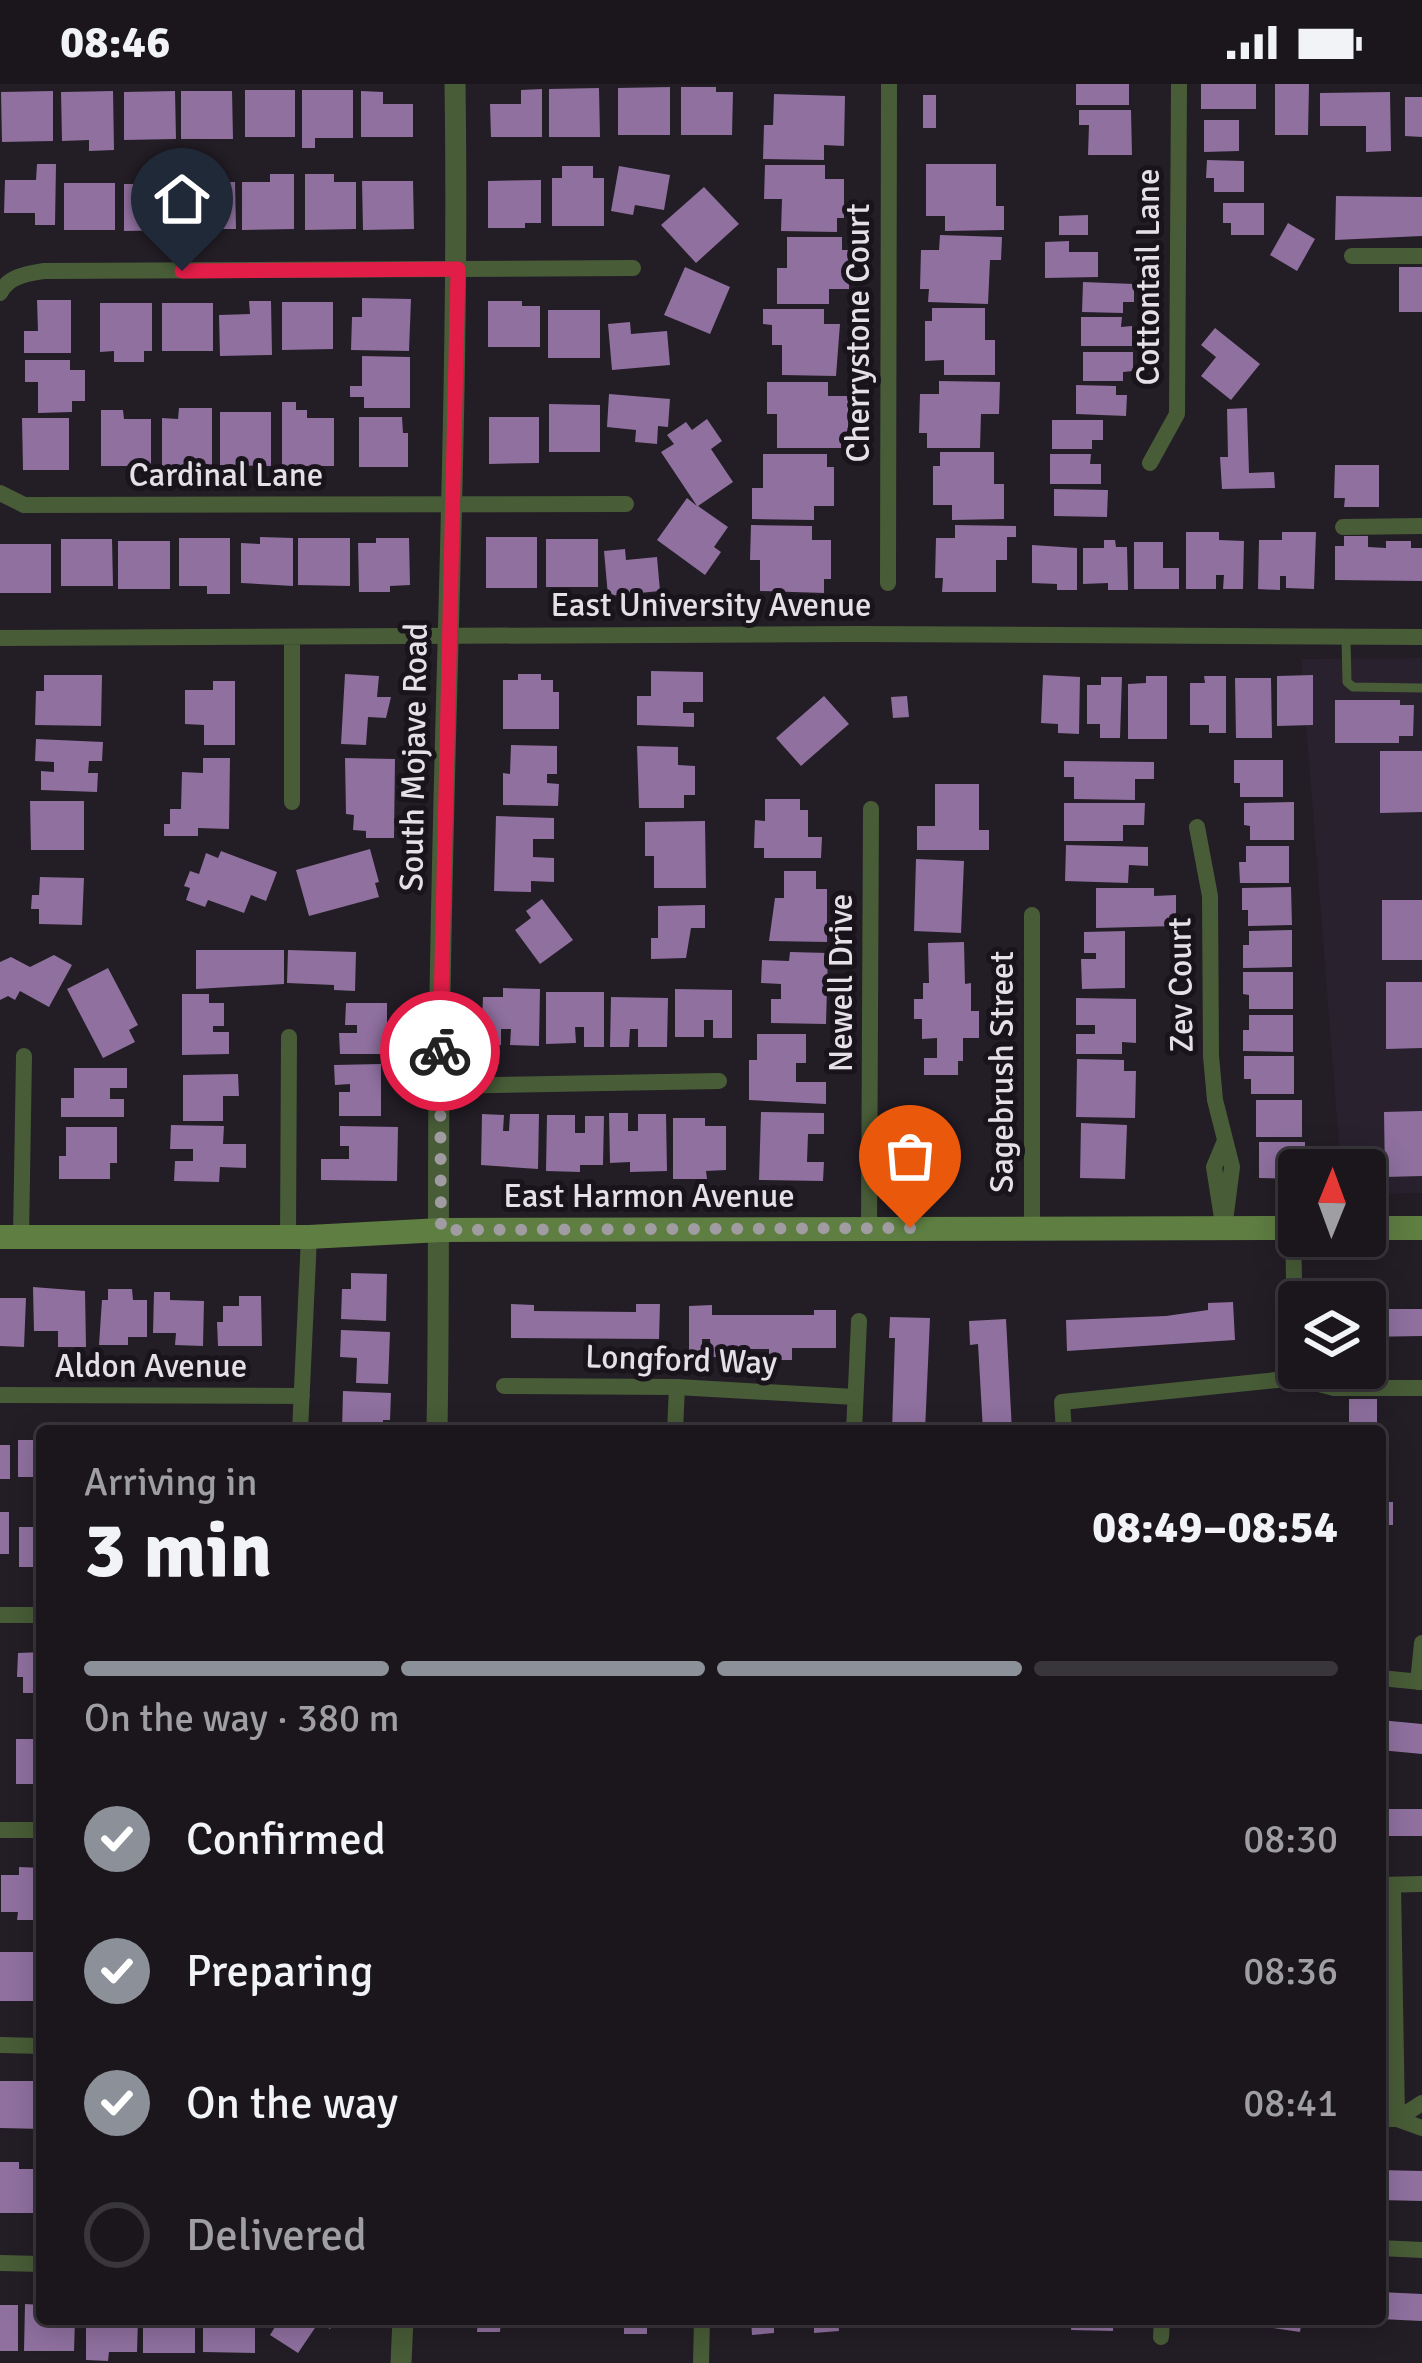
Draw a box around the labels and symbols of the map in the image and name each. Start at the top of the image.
pin [131,148,233,271]
street label: Cottontail Lane [1128,169,1169,385]
street label: Cherrystone Court [838,204,879,462]
street label: Cardinal Lane [129,455,323,496]
street label: East University Avenue [550,585,872,626]
street label: South Mojave Road [391,622,437,892]
street label: Newell Drive [821,894,862,1072]
street label: Zev Court [1159,917,1203,1053]
street label: Sagebrush Street [982,951,1023,1193]
courier [380,991,500,1111]
pin [859,1105,961,1228]
north arrow [1278,1149,1386,1257]
street label: East Harmon Avenue [503,1176,795,1217]
street label: Longford Way [584,1336,778,1384]
street label: Aldon Avenue [55,1346,247,1387]

